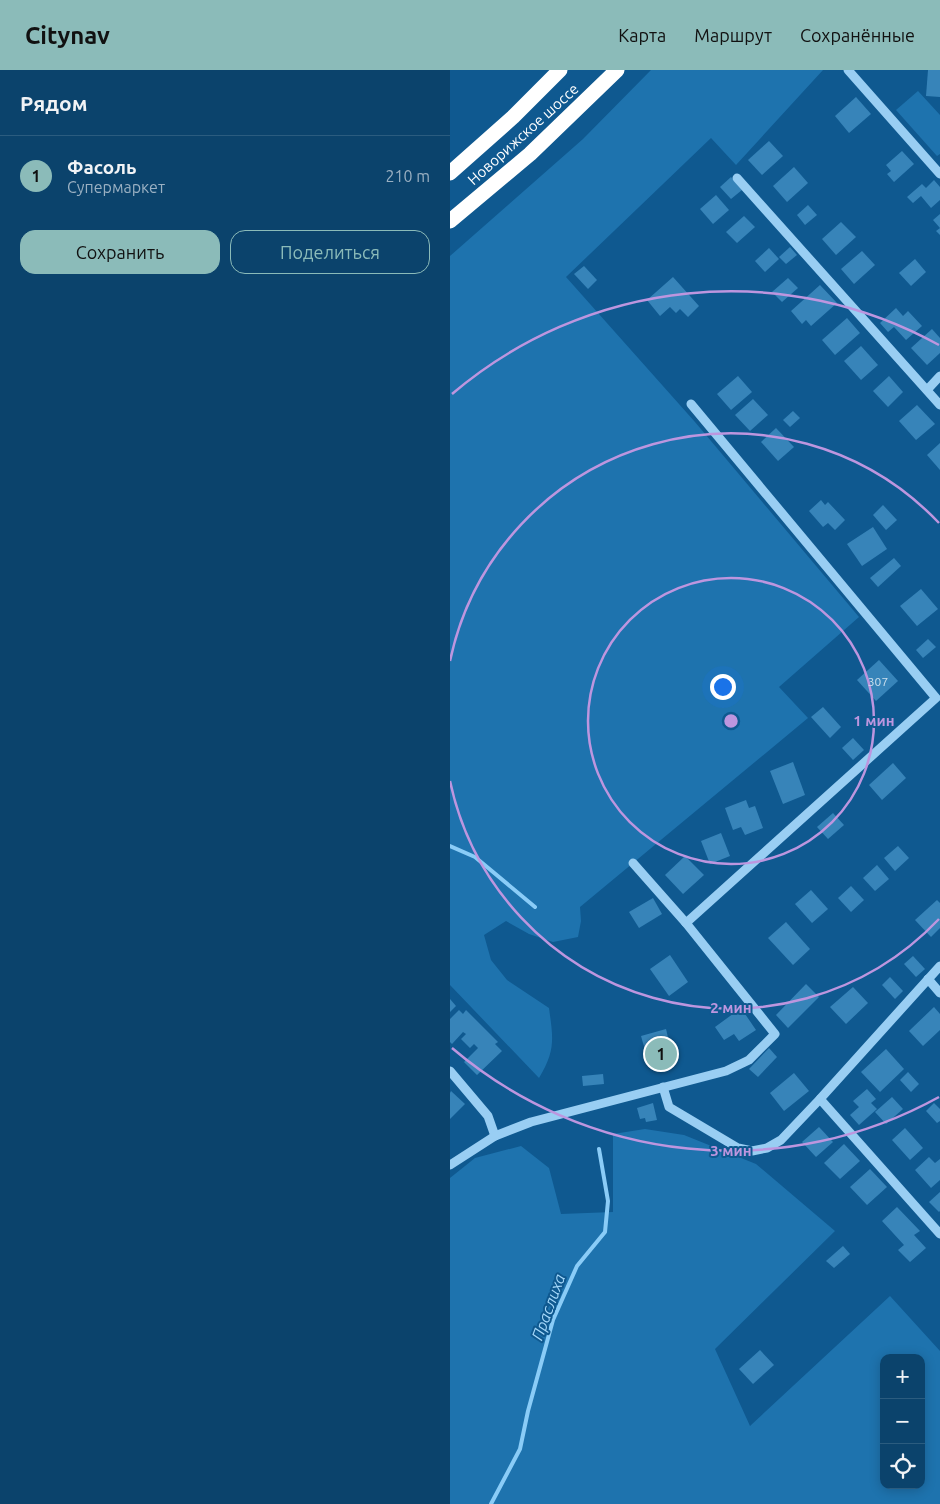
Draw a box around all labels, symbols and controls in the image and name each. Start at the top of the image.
text: Citynav [25,22,110,49]
text: Карта [618,25,666,45]
text: Маршрут [694,25,772,45]
text: Сохранённые [800,25,915,45]
street label: Новорижское шоссе [464,80,582,188]
text: Рядом [20,91,88,115]
text: Фасоль [67,156,136,178]
text: 1 [31,167,41,185]
text: 210 m [385,167,430,185]
text: Супермаркет [67,178,165,196]
button: Сохранить [20,230,220,274]
button: Поделиться [230,230,430,274]
your location [710,674,736,700]
house number: 307 [868,675,888,688]
centre of rings [722,712,740,730]
text: 1 мин [853,712,895,729]
text: 2 мин [710,999,752,1016]
pin: 1 [645,1035,677,1073]
text: 3 мин [710,1142,752,1159]
water label: Праслиха [528,1271,568,1343]
map controls [880,1354,925,1489]
button: + [880,1354,925,1399]
button: − [880,1399,925,1444]
button: locate [880,1444,925,1489]

